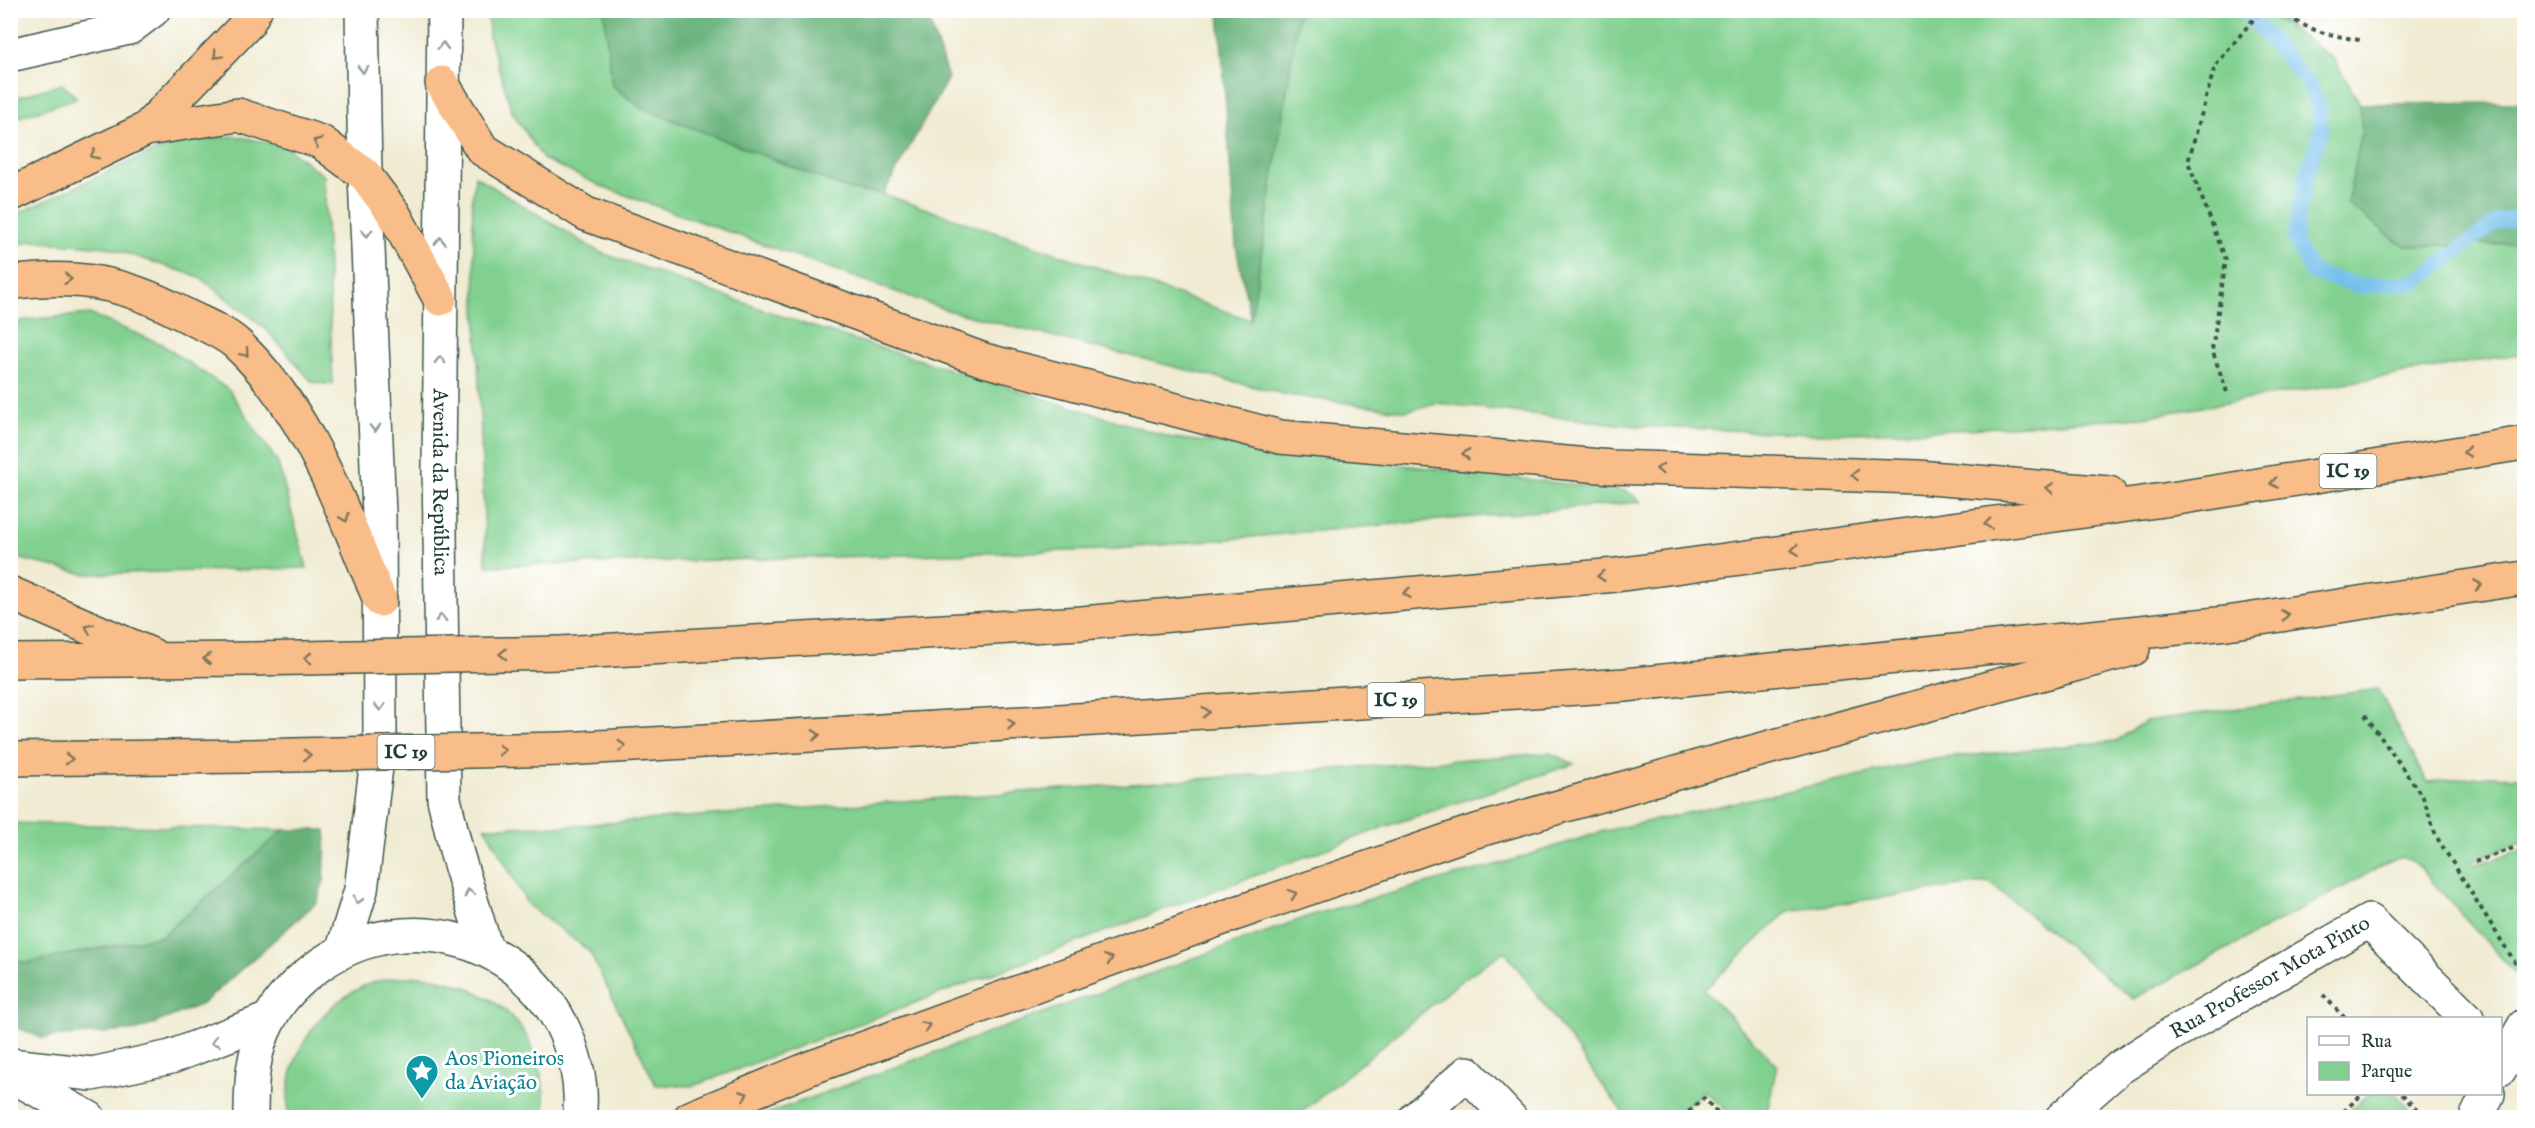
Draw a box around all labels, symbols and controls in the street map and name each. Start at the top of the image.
one-way arrow [437,41,449,50]
one-way arrow [213,48,224,58]
one-way arrow [357,64,369,73]
one-way arrow [312,137,323,149]
one-way arrow [89,147,100,159]
one-way arrow [361,229,373,238]
one-way arrow [434,236,446,245]
one-way arrow [64,272,73,285]
one-way arrow [238,346,249,357]
one-way arrow [433,355,446,364]
street label: Avenida da República [425,387,454,577]
one-way arrow [369,423,382,432]
one-way arrow [2462,446,2471,458]
one-way arrow [1461,448,1470,461]
road number: IC 19 [2320,454,2376,488]
one-way arrow [1656,462,1665,475]
one-way arrow [1851,469,1860,481]
one-way arrow [2269,476,2279,488]
one-way arrow [2045,482,2054,495]
one-way arrow [338,512,350,523]
one-way arrow [1983,517,1992,529]
one-way arrow [1790,544,1799,556]
one-way arrow [1597,569,1606,582]
one-way arrow [2472,579,2482,592]
one-way arrow [1403,586,1412,599]
one-way arrow [2280,609,2290,621]
one-way arrow [435,613,448,622]
one-way arrow [85,623,96,635]
one-way arrow [498,648,507,661]
one-way arrow [303,652,312,665]
one-way arrow [203,653,212,665]
road number: IC 19 [1368,683,1424,717]
one-way arrow [374,702,386,711]
one-way arrow [1201,706,1210,719]
one-way arrow [1006,718,1015,731]
one-way arrow [812,728,821,741]
road number: IC 19 [378,735,434,769]
one-way arrow [617,739,626,752]
one-way arrow [497,744,506,757]
one-way arrow [302,748,311,761]
one-way arrow [64,752,73,765]
one-way arrow [464,888,476,899]
one-way arrow [1287,888,1298,901]
one-way arrow [352,894,365,905]
street label: Rua Professor Mota Pinto [2164,920,2376,1048]
one-way arrow [1103,954,1114,967]
legend [2307,1017,2502,1095]
one-way arrow [920,1021,931,1033]
one-way arrow [210,1034,221,1047]
place label: Aos Pioneiros da Aviação [444,1046,564,1097]
place icon: Aos Pioneiros da Aviação [404,1053,440,1100]
text: Parque [2361,1061,2412,1084]
one-way arrow [737,1090,748,1102]

